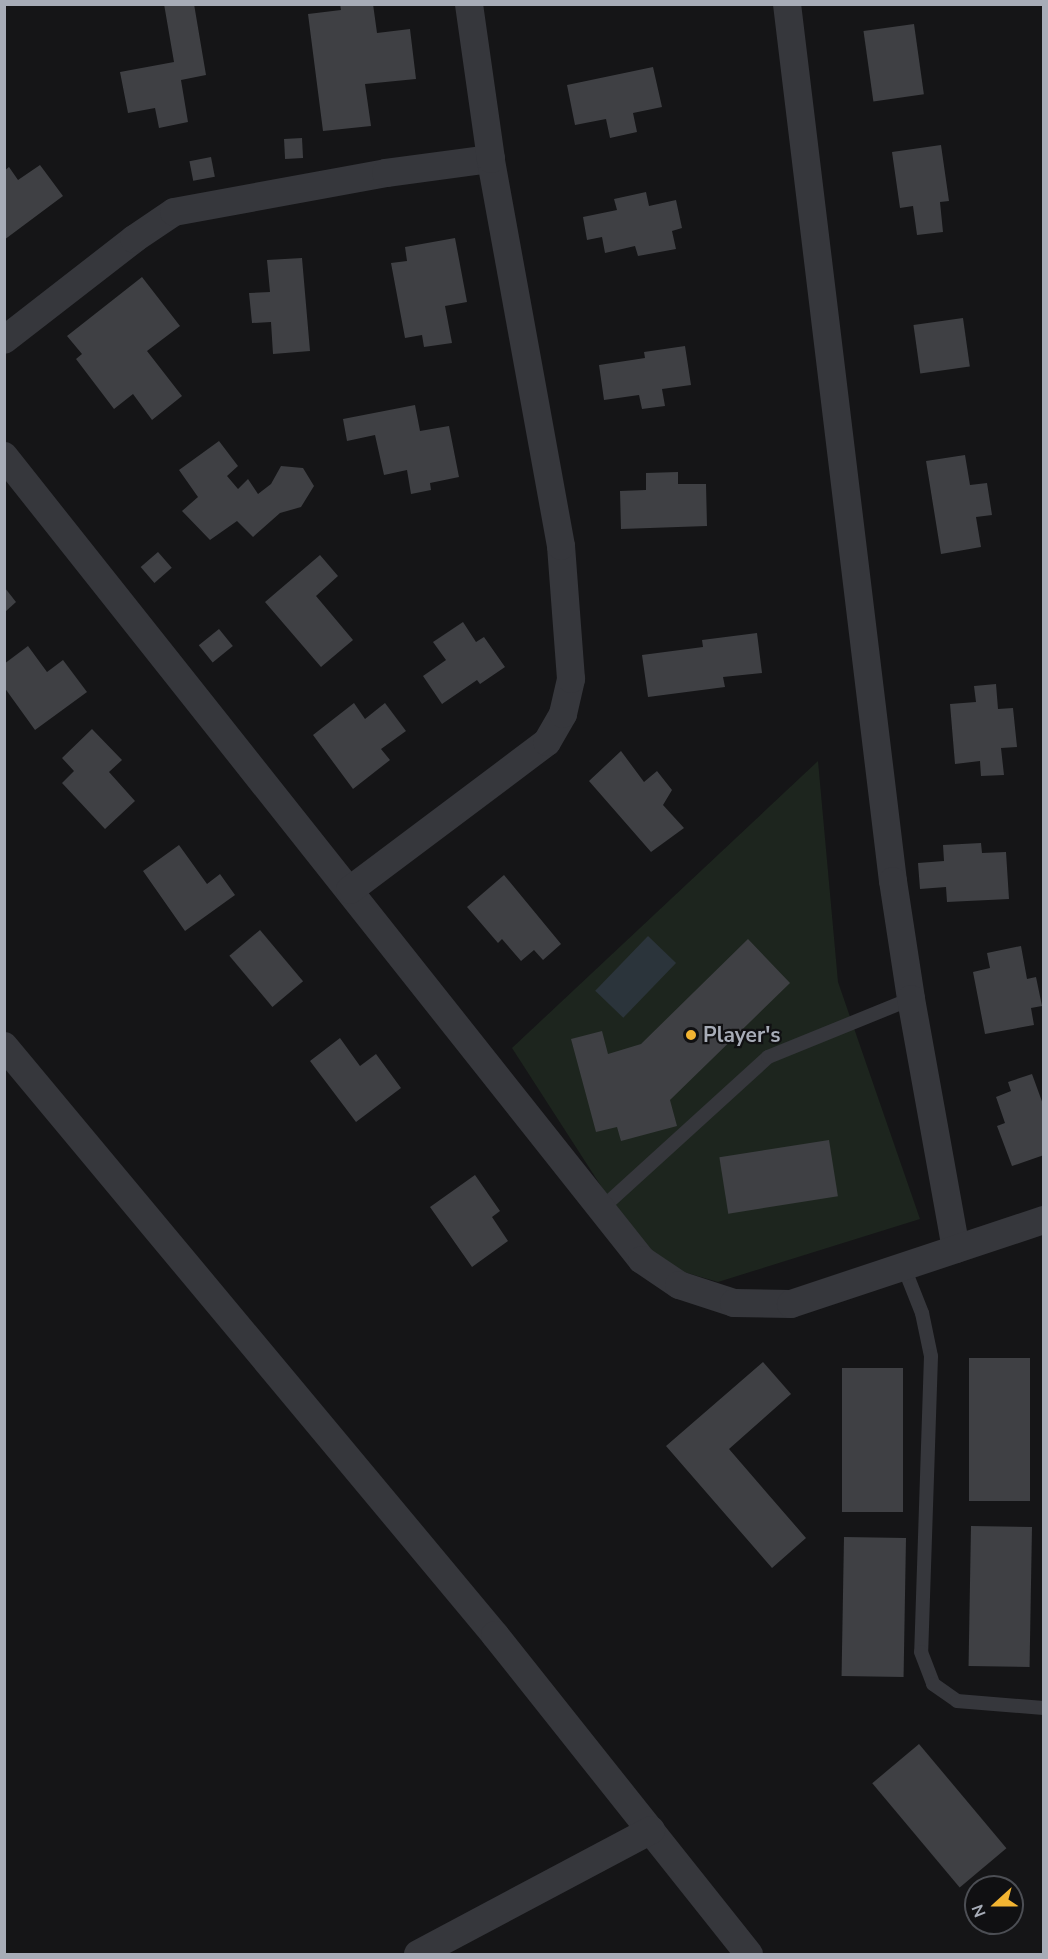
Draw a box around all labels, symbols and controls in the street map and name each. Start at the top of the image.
place label: Player's [703,1022,781,1048]
marker: Player's [684,1028,698,1042]
north arrow [964,1875,1024,1935]
text: N [967,1901,991,1920]

